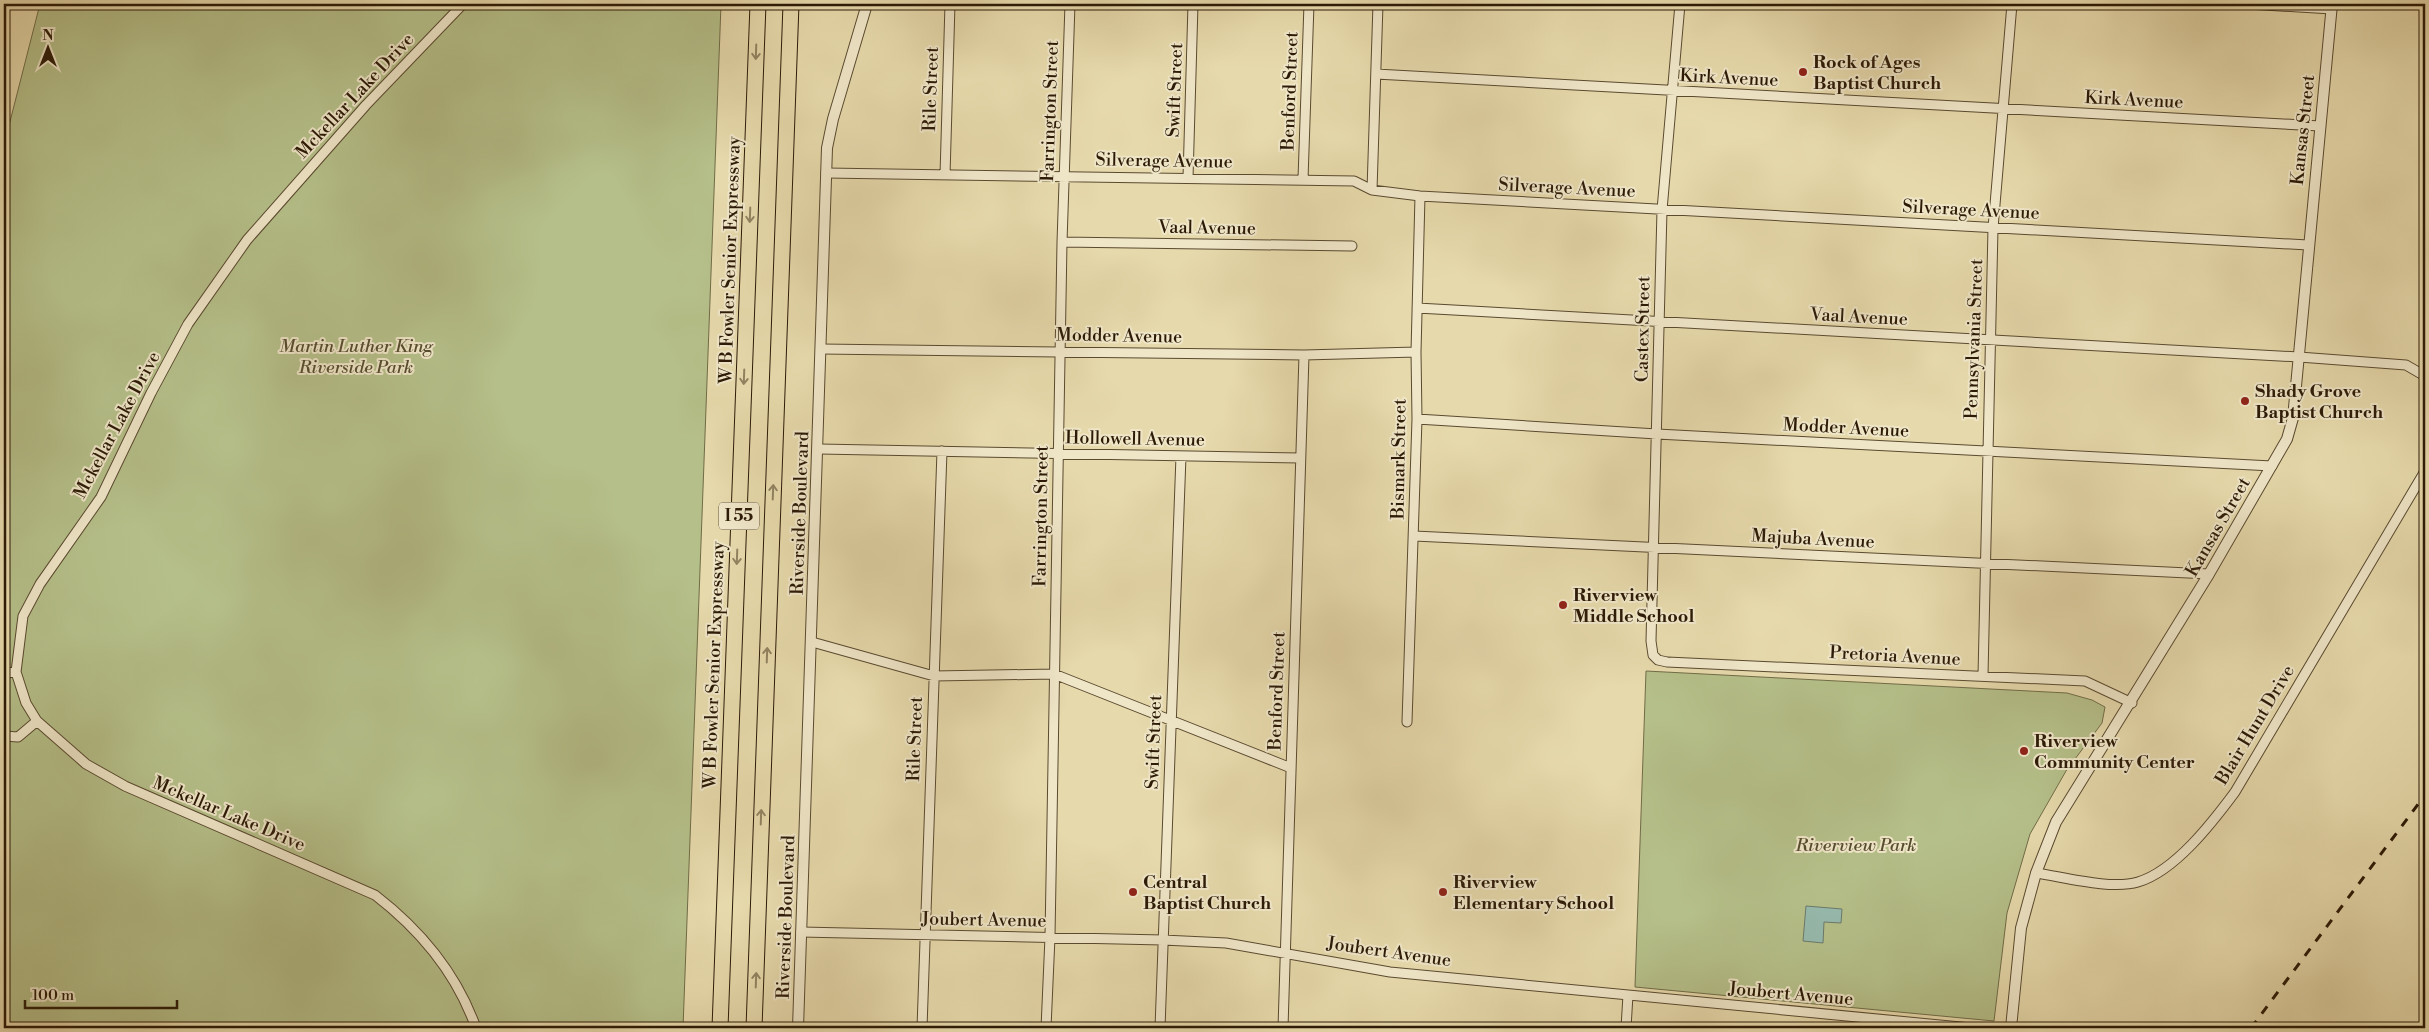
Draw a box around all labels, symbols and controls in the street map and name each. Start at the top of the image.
north arrow [22,22,72,72]
text: N [42,27,54,45]
street label: Mckellar Lake Drive [291,28,419,164]
street label: Benford Street [1276,30,1304,152]
street label: Farrington Street [1036,39,1064,182]
street label: Swift Street [1162,42,1188,138]
one-way arrow [752,44,761,60]
street label: Rile Street [918,45,944,132]
place label: Rock of Ages Baptist Church [1813,51,1941,95]
street label: Kirk Avenue [1679,64,1779,92]
marker: Rock of Ages Baptist Church [1797,66,1809,78]
street label: Kansas Street [2286,73,2320,186]
street label: Kirk Avenue [2084,86,2184,114]
street label: W B Fowler Senior Expressway [714,136,746,385]
street label: Silverage Avenue [1095,148,1233,174]
street label: Silverage Avenue [1498,173,1636,203]
street label: Silverage Avenue [1902,195,2040,225]
one-way arrow [745,206,755,223]
street label: Vaal Avenue [1157,216,1256,240]
street label: Pennsylvania Street [1960,258,1988,420]
street label: Castex Street [1631,275,1655,382]
street label: Vaal Avenue [1809,303,1908,331]
street label: Modder Avenue [1056,323,1182,349]
park label: Martin Luther King Riverside Park [279,335,434,379]
street label: Mckellar Lake Drive [68,347,166,503]
one-way arrow [739,368,749,385]
place label: Shady Grove Baptist Church [2255,380,2383,424]
marker: Shady Grove Baptist Church [2239,395,2251,407]
street label: Bismark Street [1386,398,1412,521]
street label: Modder Avenue [1782,413,1910,443]
street label: Hollowell Avenue [1065,426,1205,452]
street label: Riverside Boulevard [786,430,814,595]
street label: Farrington Street [1028,444,1054,587]
street label: Kansas Street [2180,473,2256,581]
one-way arrow [768,485,777,501]
road number: I 55 [719,502,759,530]
street label: Majuba Avenue [1751,524,1875,554]
street label: W B Fowler Senior Expressway [698,541,730,790]
one-way arrow [732,548,742,565]
place label: Riverview Middle School [1573,584,1694,628]
marker: Riverview Middle School [1557,599,1569,611]
street label: Benford Street [1263,630,1291,752]
street label: Pretoria Avenue [1829,641,1961,671]
one-way arrow [762,647,772,663]
street label: Blair Hunt Drive [2210,661,2300,790]
street label: Swift Street [1141,694,1167,790]
street label: Rile Street [902,695,928,782]
place label: Riverview Community Center [2034,730,2195,774]
marker: Riverview Community Center [2018,745,2030,757]
street label: Mckellar Lake Drive [149,771,309,857]
one-way arrow [757,809,766,825]
street label: Riverside Boulevard [772,834,800,999]
park label: Riverview Park [1795,834,1916,857]
place label: Central Baptist Church [1143,871,1271,915]
place label: Riverview Elementary School [1453,871,1614,915]
marker: Central Baptist Church [1127,886,1139,898]
marker: Riverview Elementary School [1437,886,1449,898]
street label: Joubert Avenue [920,907,1047,933]
street label: Joubert Avenue [1324,932,1453,972]
one-way arrow [751,972,761,988]
scale bar [25,977,178,1009]
street label: Joubert Avenue [1727,977,1854,1011]
text: 100 m [32,986,74,1005]

